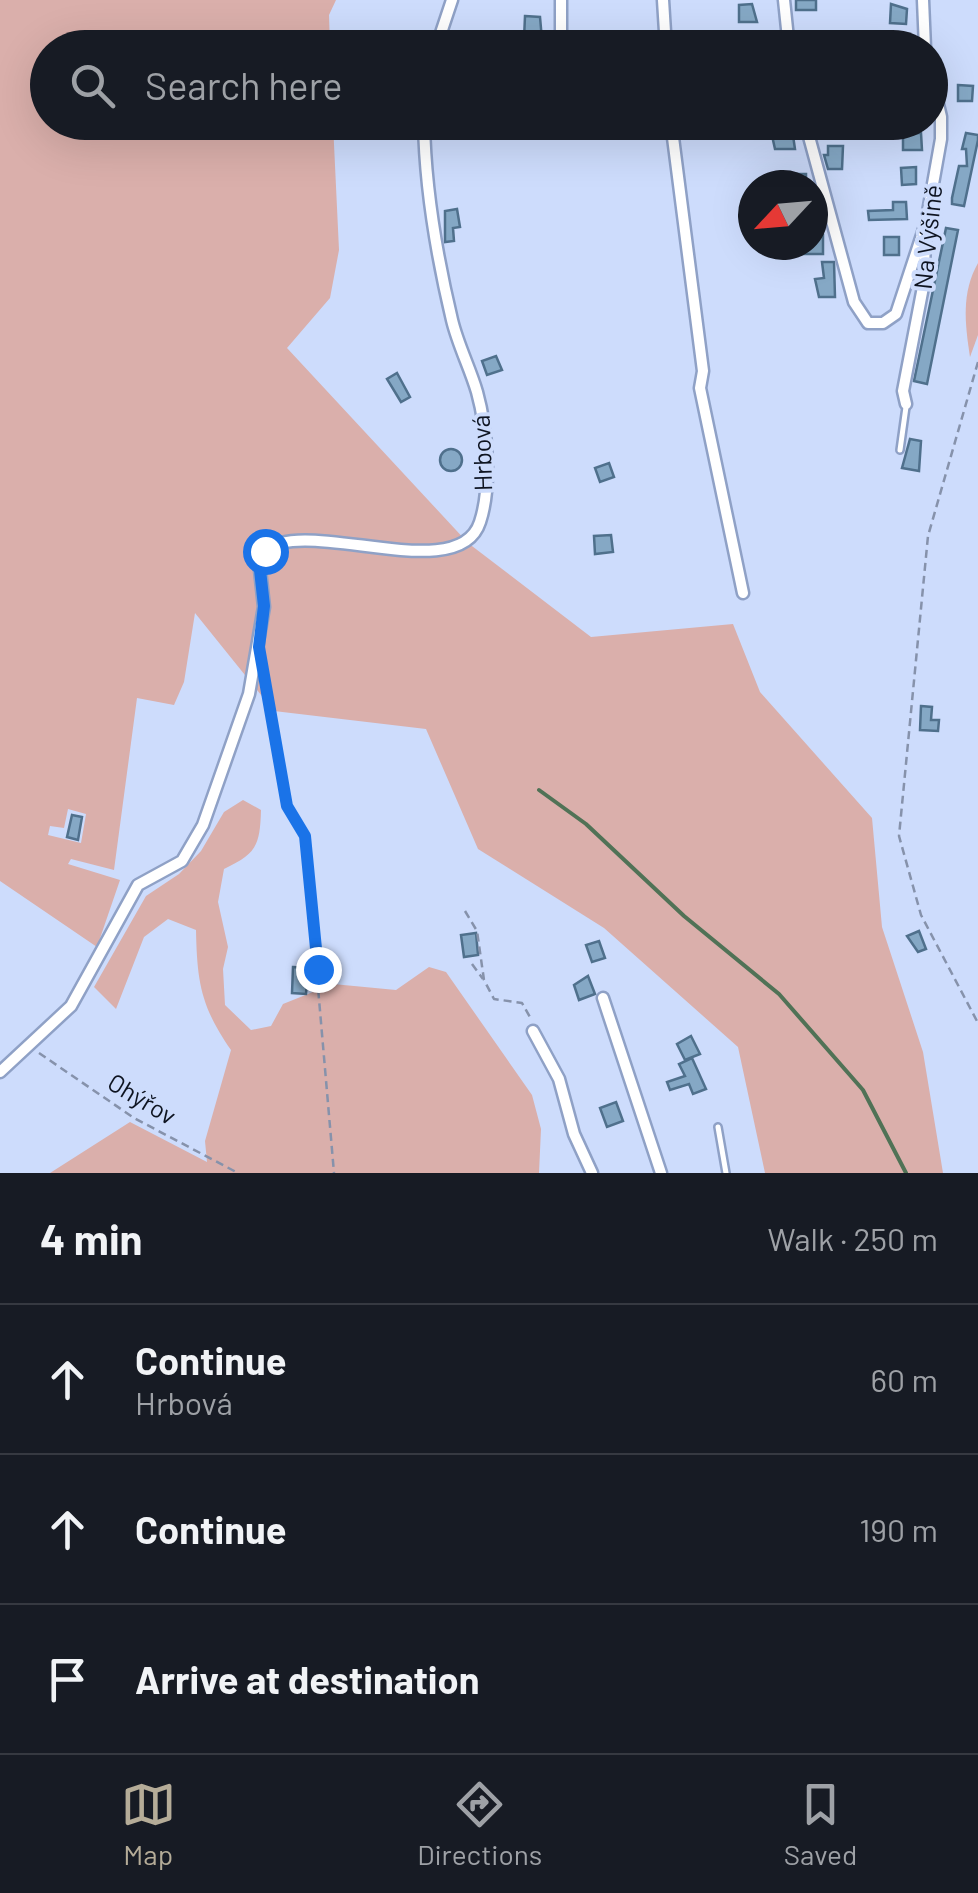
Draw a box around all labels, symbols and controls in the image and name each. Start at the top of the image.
search box [30,30,948,140]
icon: search [65,58,120,113]
text: Search here [145,62,343,108]
north arrow [738,170,828,260]
street label: Na Výšině [907,183,947,291]
street label: Hrbová [465,414,497,492]
route start [243,529,289,575]
route end [296,947,342,993]
street label: Ohýřov [103,1066,182,1130]
text: 4 min [40,1213,143,1263]
text: Walk · 250 m [768,1219,938,1257]
text: Continue [135,1337,286,1383]
icon: ahead [40,1352,95,1407]
text: 60 m [871,1360,938,1398]
text: Hrbová [135,1383,233,1421]
icon: ahead [40,1502,95,1557]
text: Continue [135,1506,286,1552]
text: 190 m [859,1510,938,1548]
icon: arrive [40,1652,95,1707]
text: Arrive at destination [135,1656,480,1702]
tab: Map [121,1777,176,1871]
tab: Directions [417,1777,542,1871]
tab: Saved [784,1777,857,1871]

